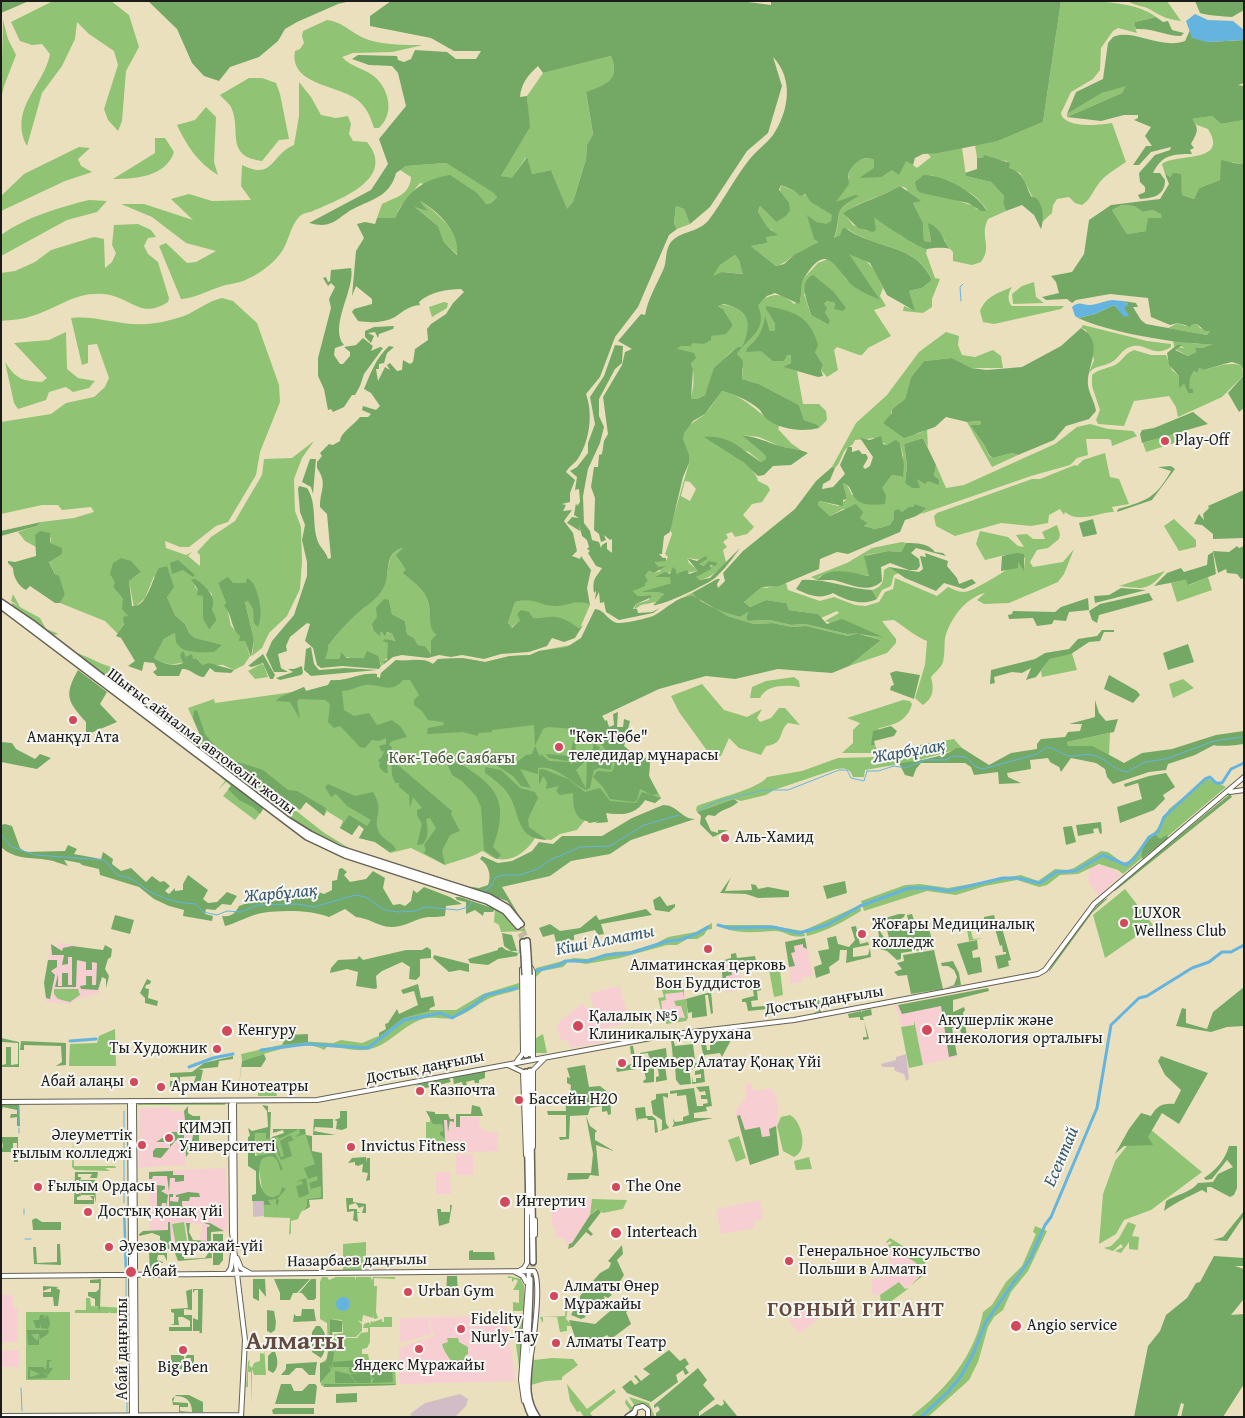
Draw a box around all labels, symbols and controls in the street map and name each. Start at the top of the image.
place label: Play-Off [1175,431,1229,451]
marker: Play-Off [1159,435,1171,447]
street label: Шығыс айналма автокөлік жолы [103,665,299,819]
marker: Аманқұл Ата [67,714,79,726]
place label: Аманқұл Ата [27,728,119,748]
place label: "Көк-Төбе" теледидар мұнарасы [569,728,719,766]
water label: Жарбұлақ [871,735,947,769]
marker: "Көк-Төбе" теледидар мұнарасы [553,741,565,753]
park label: Көк-Төбе Саябағы [389,749,515,769]
place label: Аль-Хамид [735,828,814,848]
marker: Аль-Хамид [719,832,731,844]
water label: Жарбұлақ [243,880,319,908]
place label: LUXOR Wellness Club [1134,904,1226,942]
place label: Жоғары Медициналық колледж [872,915,1034,953]
marker: LUXOR Wellness Club [1118,917,1130,929]
water label: Кіші Алматы [554,921,656,961]
marker: Жоғары Медициналық колледж [856,928,868,940]
marker: Алматинская церковь Вон Буддистов [702,943,714,955]
place label: Алматинская церковь Вон Буддистов [630,956,786,994]
street label: Достық даңғылы [763,982,885,1020]
place label: Қалалық №5 Клиникалық Аурухана [589,1007,751,1045]
place label: Акушерлік және гинекология орталығы [938,1011,1103,1049]
marker: Қалалық №5 Клиникалық Аурухана [571,1019,585,1033]
place label: Кенгуру [238,1021,296,1041]
marker: Акушерлік және гинекология орталығы [920,1023,934,1037]
marker: Кенгуру [220,1024,234,1038]
place label: Ты Художник [109,1039,207,1059]
marker: Ты Художник [211,1043,223,1055]
street label: Достық даңғылы [364,1047,486,1089]
place label: Премьер Алатау Қонақ Үйі [632,1053,821,1073]
marker: Премьер Алатау Қонақ Үйі [616,1057,628,1069]
place label: Абай алаңы [41,1072,124,1092]
marker: Абай алаңы [128,1076,140,1088]
place label: Арман Кинотеатры [171,1077,308,1097]
marker: Арман Кинотеатры [155,1081,167,1093]
place label: Казпочта [430,1081,495,1101]
marker: Казпочта [414,1085,426,1097]
place label: Бассейн H2O [529,1090,618,1110]
marker: Бассейн H2O [513,1094,525,1106]
place label: КИМЭП Университеті [179,1119,276,1157]
water label: Есентай [1040,1124,1084,1190]
place label: Әлеуметтік ғылым колледжі [13,1126,132,1164]
marker: КИМЭП Университеті [163,1132,175,1144]
place label: Invictus Fitness [361,1137,466,1157]
marker: Әлеуметтік ғылым колледжі [136,1139,148,1151]
marker: Invictus Fitness [345,1141,357,1153]
place label: Ғылым Ордасы [48,1177,155,1197]
place label: The One [626,1177,681,1197]
marker: Ғылым Ордасы [32,1181,44,1193]
marker: The One [610,1181,622,1193]
place label: Интертич [516,1192,586,1212]
marker: Интертич [498,1195,512,1209]
place label: Достық қонақ үйі [98,1202,222,1222]
marker: Достық қонақ үйі [82,1206,94,1218]
place label: Interteach [627,1223,697,1243]
marker: Interteach [609,1226,623,1240]
place label: Әуезов мұражай-үйі [119,1237,263,1257]
marker: Әуезов мұражай-үйі [103,1241,115,1253]
place label: Генеральное консульство Польши в Алматы [799,1242,980,1280]
street label: Назарбаев даңғылы [287,1250,427,1272]
marker: Генеральное консульство Польши в Алматы [783,1255,795,1267]
place label: Абай [142,1262,177,1282]
marker: Абай [124,1265,138,1279]
place label: Алматы Өнер Мұражайы [564,1277,659,1315]
place label: Urban Gym [418,1282,494,1302]
marker: Urban Gym [402,1286,414,1298]
marker: Алматы Өнер Мұражайы [548,1290,560,1302]
street label: Абай даңғылы [113,1298,133,1400]
district label: ГОРНЫЙ ГИГАНТ [766,1298,946,1324]
place label: Fidelity Nurly-Tay [471,1310,539,1348]
place label: Angio service [1027,1316,1117,1336]
marker: Angio service [1009,1319,1023,1333]
marker: Fidelity Nurly-Tay [455,1323,467,1335]
district label: Алматы [246,1326,344,1358]
place label: Алматы Театр [566,1333,666,1353]
marker: Алматы Театр [550,1337,562,1349]
marker: Яндекс Мұражайы [413,1343,425,1355]
marker: Big Ben [177,1344,189,1356]
place label: Яндекс Мұражайы [353,1356,485,1376]
place label: Big Ben [158,1358,208,1378]

